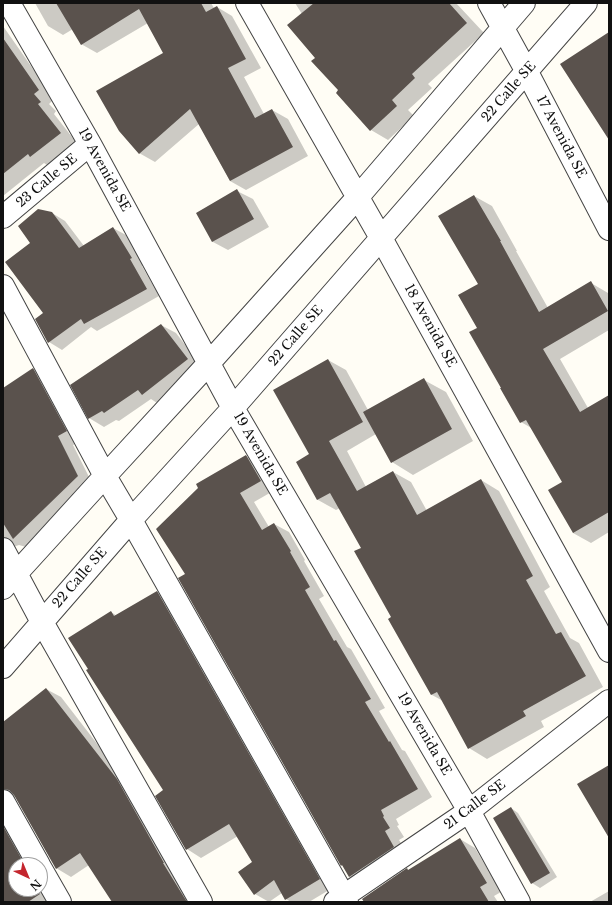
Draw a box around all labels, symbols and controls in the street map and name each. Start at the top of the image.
street label: 22 Calle SE [479,59,539,125]
street label: 17 Avenida SE [533,93,589,181]
street label: 19 Avenida SE [75,125,133,215]
street label: 23 Calle SE [13,151,81,211]
street label: 18 Avenida SE [401,282,459,370]
street label: 22 Calle SE [266,303,326,369]
street label: 19 Avenida SE [230,410,290,498]
street label: 22 Calle SE [50,545,110,611]
street label: 19 Avenida SE [394,690,454,778]
street label: 21 Calle SE [441,777,509,833]
north arrow [8,857,48,897]
text: N [27,876,44,894]

